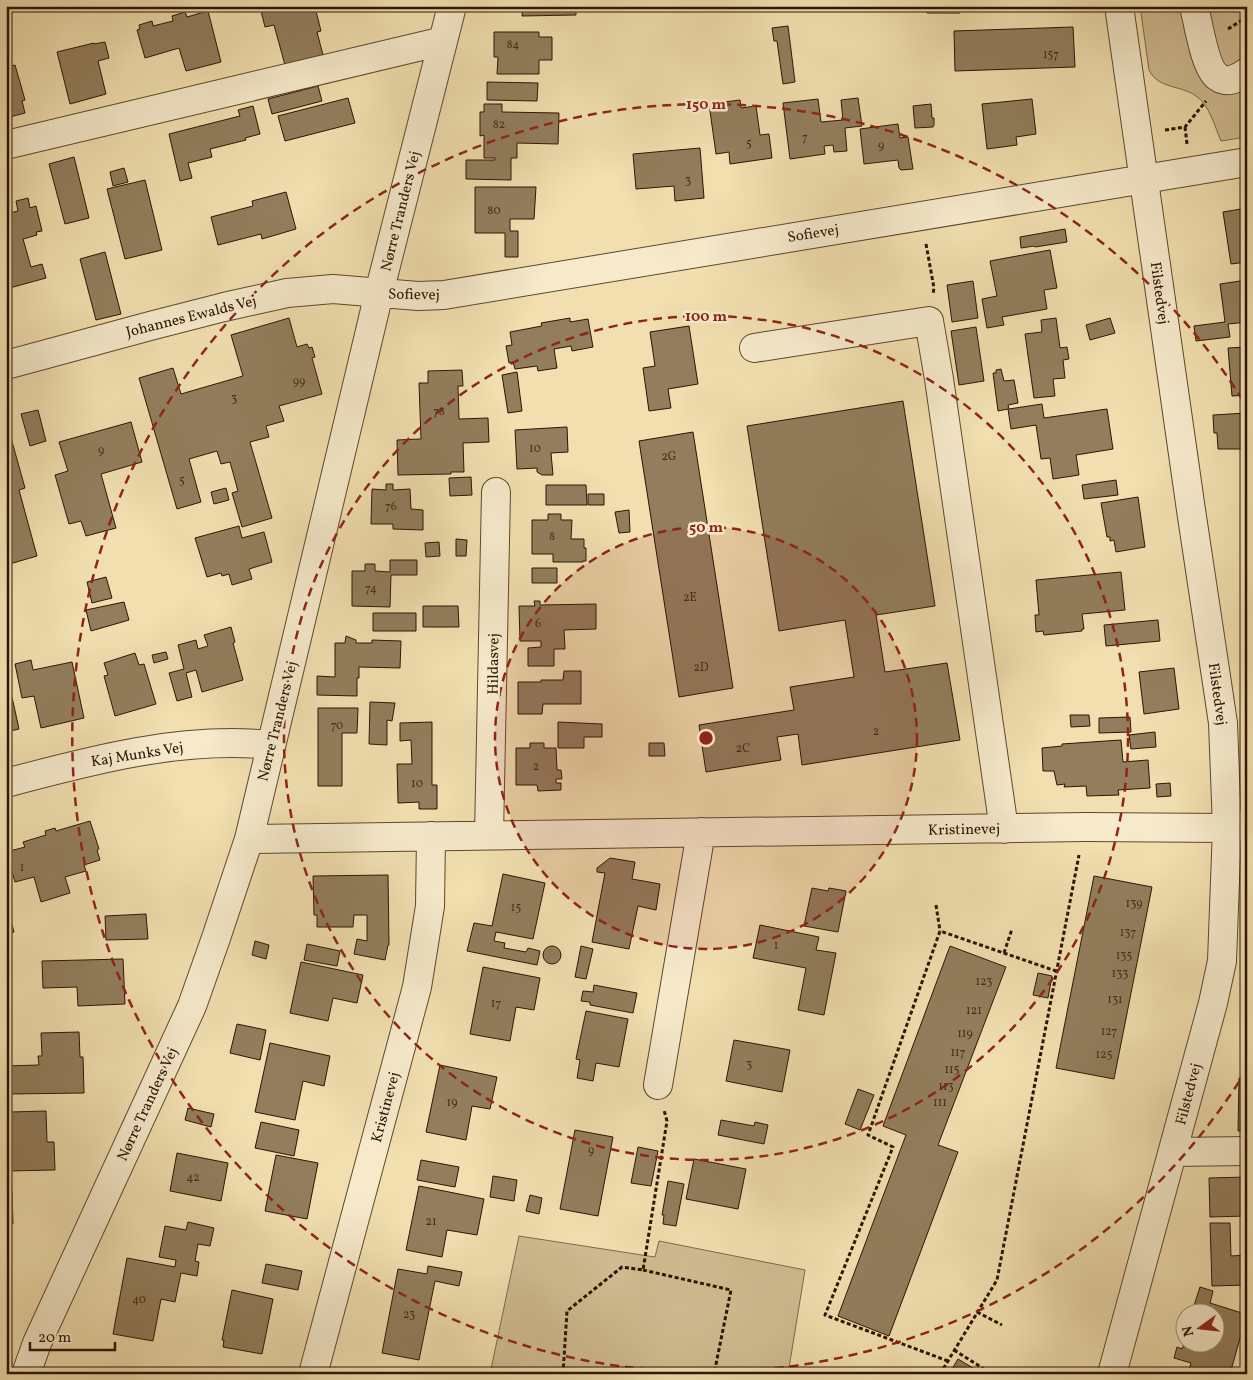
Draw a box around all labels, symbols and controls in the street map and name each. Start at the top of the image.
house number: 84 [507,37,519,53]
house number: 157 [1043,47,1059,63]
text: 150 m [686,95,726,116]
house number: 82 [493,117,505,133]
house number: 7 [802,130,808,146]
house number: 5 [746,136,752,152]
house number: 9 [878,138,884,154]
street label: Nørre Tranders Vej [376,149,427,274]
house number: 3 [685,173,691,189]
house number: 80 [487,203,501,219]
street label: Sofievej [786,220,840,249]
street label: Filstedvej [1144,260,1173,326]
street label: Sofievej [388,285,440,306]
street label: Johannes Ewalds Vej [124,291,259,344]
text: 100 m [685,307,728,328]
house number: 99 [293,374,305,390]
house number: 3 [231,391,237,407]
house number: 78 [433,404,445,420]
house number: 10 [529,441,541,457]
house number: 9 [98,443,104,459]
house number: 2G [661,449,677,465]
house number: 5 [179,473,185,489]
house number: 76 [385,499,397,515]
text: 50 m [689,518,723,539]
house number: 8 [549,529,555,545]
house number: 74 [365,581,377,597]
house number: 2E [683,590,697,606]
house number: 6 [535,616,541,632]
street label: Hildasvej [483,633,506,695]
street label: Nørre Tranders Vej [253,659,304,784]
house number: 2D [693,660,709,676]
street label: Filstedvej [1202,661,1231,727]
house number: 70 [331,718,343,734]
house number: 2 [873,724,879,740]
centre of rings [697,729,715,747]
street label: Kaj Munks Vej [89,738,185,773]
house number: 2C [736,741,750,757]
house number: 2 [533,759,539,775]
house number: 10 [411,776,423,792]
street label: Kristinevej [928,819,1000,842]
house number: 1 [20,860,24,876]
house number: 139 [1126,896,1142,912]
house number: 15 [511,900,521,916]
house number: 137 [1120,925,1136,941]
house number: 1 [774,938,778,954]
house number: 135 [1116,948,1133,964]
house number: 133 [1112,966,1128,982]
house number: 123 [976,974,992,990]
house number: 131 [1107,992,1123,1008]
house number: 17 [491,996,501,1012]
house number: 121 [966,1003,982,1019]
house number: 127 [1101,1024,1117,1040]
house number: 119 [957,1026,973,1042]
street label: Nørre Tranders Vej [113,1044,184,1165]
house number: 117 [950,1045,966,1061]
house number: 125 [1096,1047,1113,1063]
house number: 3 [746,1057,752,1073]
street label: Filstedvej [1171,1061,1208,1128]
house number: 115 [944,1062,960,1078]
street label: Kristinevej [367,1070,406,1145]
house number: 113 [938,1079,954,1095]
house number: 19 [447,1095,457,1111]
house number: 111 [933,1095,947,1111]
house number: 9 [588,1143,594,1159]
house number: 42 [186,1170,200,1186]
house number: 21 [425,1214,437,1230]
house number: 40 [132,1292,146,1308]
north arrow [1176,1302,1226,1352]
house number: 23 [403,1307,415,1323]
scale bar [30,1320,115,1352]
text: N [1178,1324,1199,1338]
text: 20 m [38,1328,71,1349]

